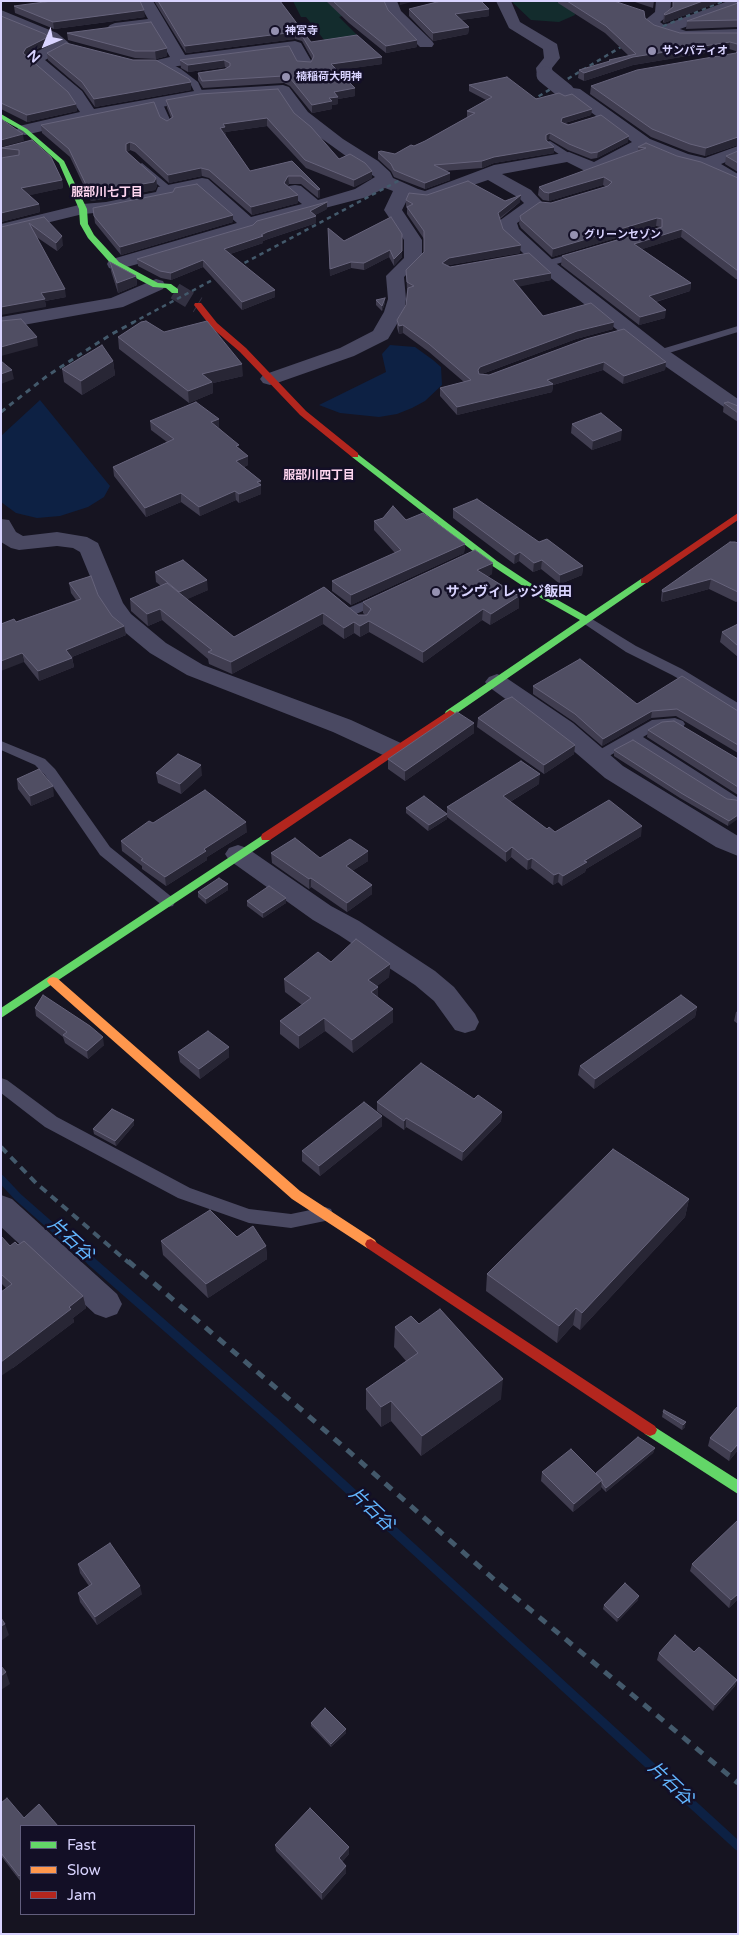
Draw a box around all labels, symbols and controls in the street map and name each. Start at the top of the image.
north arrow [20,20,70,70]
place label: 神宮寺 [285,24,318,38]
marker: 神宮寺 [269,25,281,37]
place label: サンパティオ [662,44,728,58]
marker: サンパティオ [646,45,658,57]
text: N [24,46,44,66]
place label: 楠稲荷大明神 [296,70,362,84]
marker: 楠稲荷大明神 [280,71,292,83]
district label: 服部川七丁目 [71,186,143,200]
place label: グリーンセゾン [584,228,661,242]
marker: グリーンセゾン [568,229,580,241]
district label: 服部川四丁目 [283,469,355,483]
place label: サンヴィレッジ飯田 [446,584,572,600]
marker: サンヴィレッジ飯田 [430,586,442,598]
water label: 片石谷 [43,1214,97,1266]
water label: 片石谷 [344,1484,398,1536]
water label: 片石谷 [643,1758,697,1810]
legend [20,1825,195,1915]
text: Fast [67,1836,96,1854]
text: Slow [67,1861,101,1879]
text: Jam [67,1886,96,1904]

